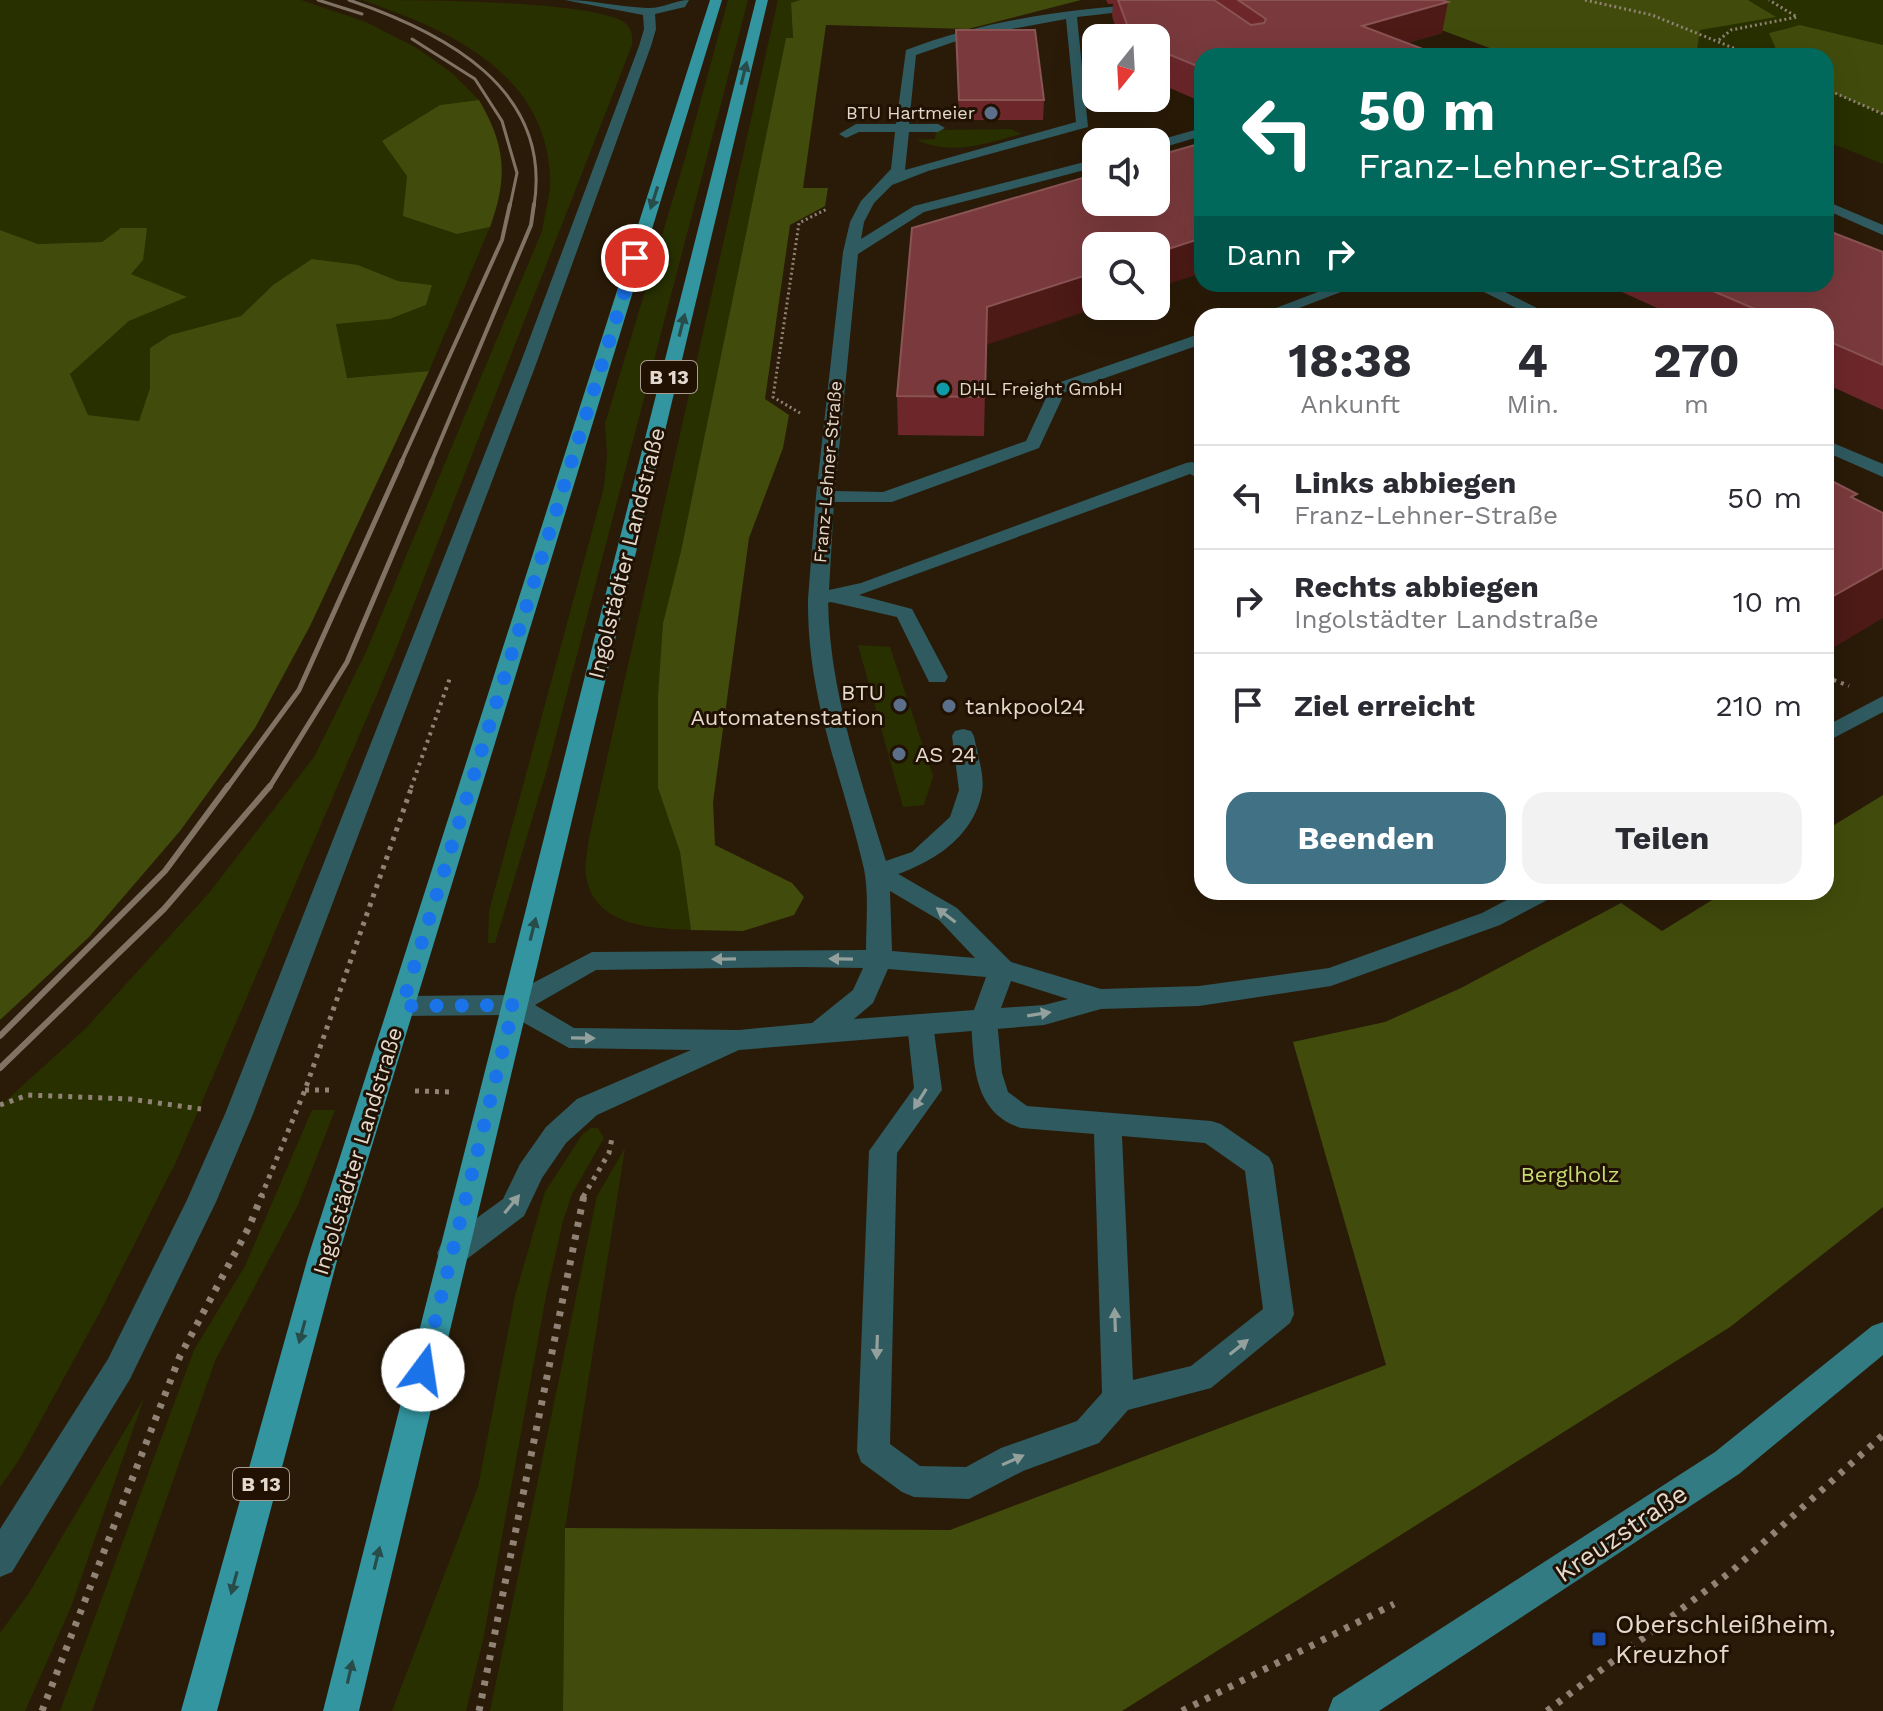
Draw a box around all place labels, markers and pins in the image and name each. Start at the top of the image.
place label: BTU Hartmeier [846,102,975,123]
marker: BTU Hartmeier [982,104,1000,122]
pin [601,224,669,292]
place label: DHL Freight GmbH [959,378,1123,399]
marker: DHL Freight GmbH [934,380,952,398]
place label: BTU Automatenstation [690,680,884,730]
place label: tankpool24 [965,694,1085,719]
marker: BTU Automatenstation [891,696,909,714]
marker: tankpool24 [940,697,958,715]
place label: AS 24 [915,742,977,767]
marker: AS 24 [890,745,908,763]
place label: Oberschleißheim, Kreuzhof [1615,1609,1836,1669]
marker: Oberschleißheim, Kreuzhof [1590,1630,1608,1648]

